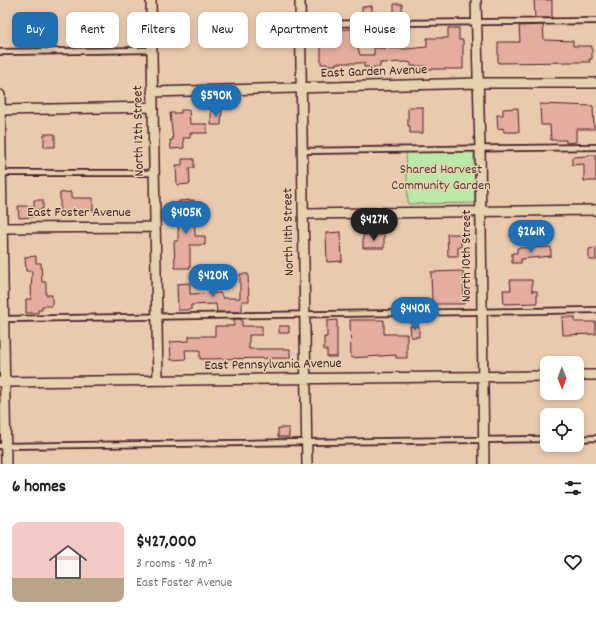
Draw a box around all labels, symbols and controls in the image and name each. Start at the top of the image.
chip: Buy [12,12,58,48]
chip: Rent [66,12,119,48]
chip: Filters [127,12,190,48]
chip: New [198,12,248,48]
chip: Apartment [256,12,342,48]
chip: House [350,12,410,48]
street label: East Garden Avenue [320,60,428,84]
pin: $590K [188,84,244,118]
street label: North 12th Street [128,85,150,177]
text: $590K [200,87,232,106]
park label: Shared Harvest Community Garden [391,160,491,196]
street label: North 11th Street [278,188,300,276]
pin: $405K [158,201,214,235]
street label: East Foster Avenue [27,203,131,223]
text: $405K [170,204,202,223]
pin: $427K [346,208,402,242]
street label: North 10th Street [457,210,477,302]
text: $427K [360,211,388,230]
pin: $261K [503,220,559,254]
text: $261K [517,223,545,242]
pin: $420K [185,264,241,298]
text: $420K [198,267,228,286]
pin: $440K [387,297,443,331]
text: $440K [400,300,430,319]
street label: East Pennsylvania Avenue [204,354,342,376]
north arrow [540,356,584,400]
map controls [540,356,584,452]
button: locate [540,408,584,452]
text: 6 homes [12,476,66,500]
icon: filters [562,477,584,499]
text: $427,000 [136,531,197,555]
icon: home [44,538,92,586]
icon: heart [562,551,584,573]
text: 3 rooms · 98 m² [136,555,212,574]
text: East Foster Avenue [136,574,232,593]

